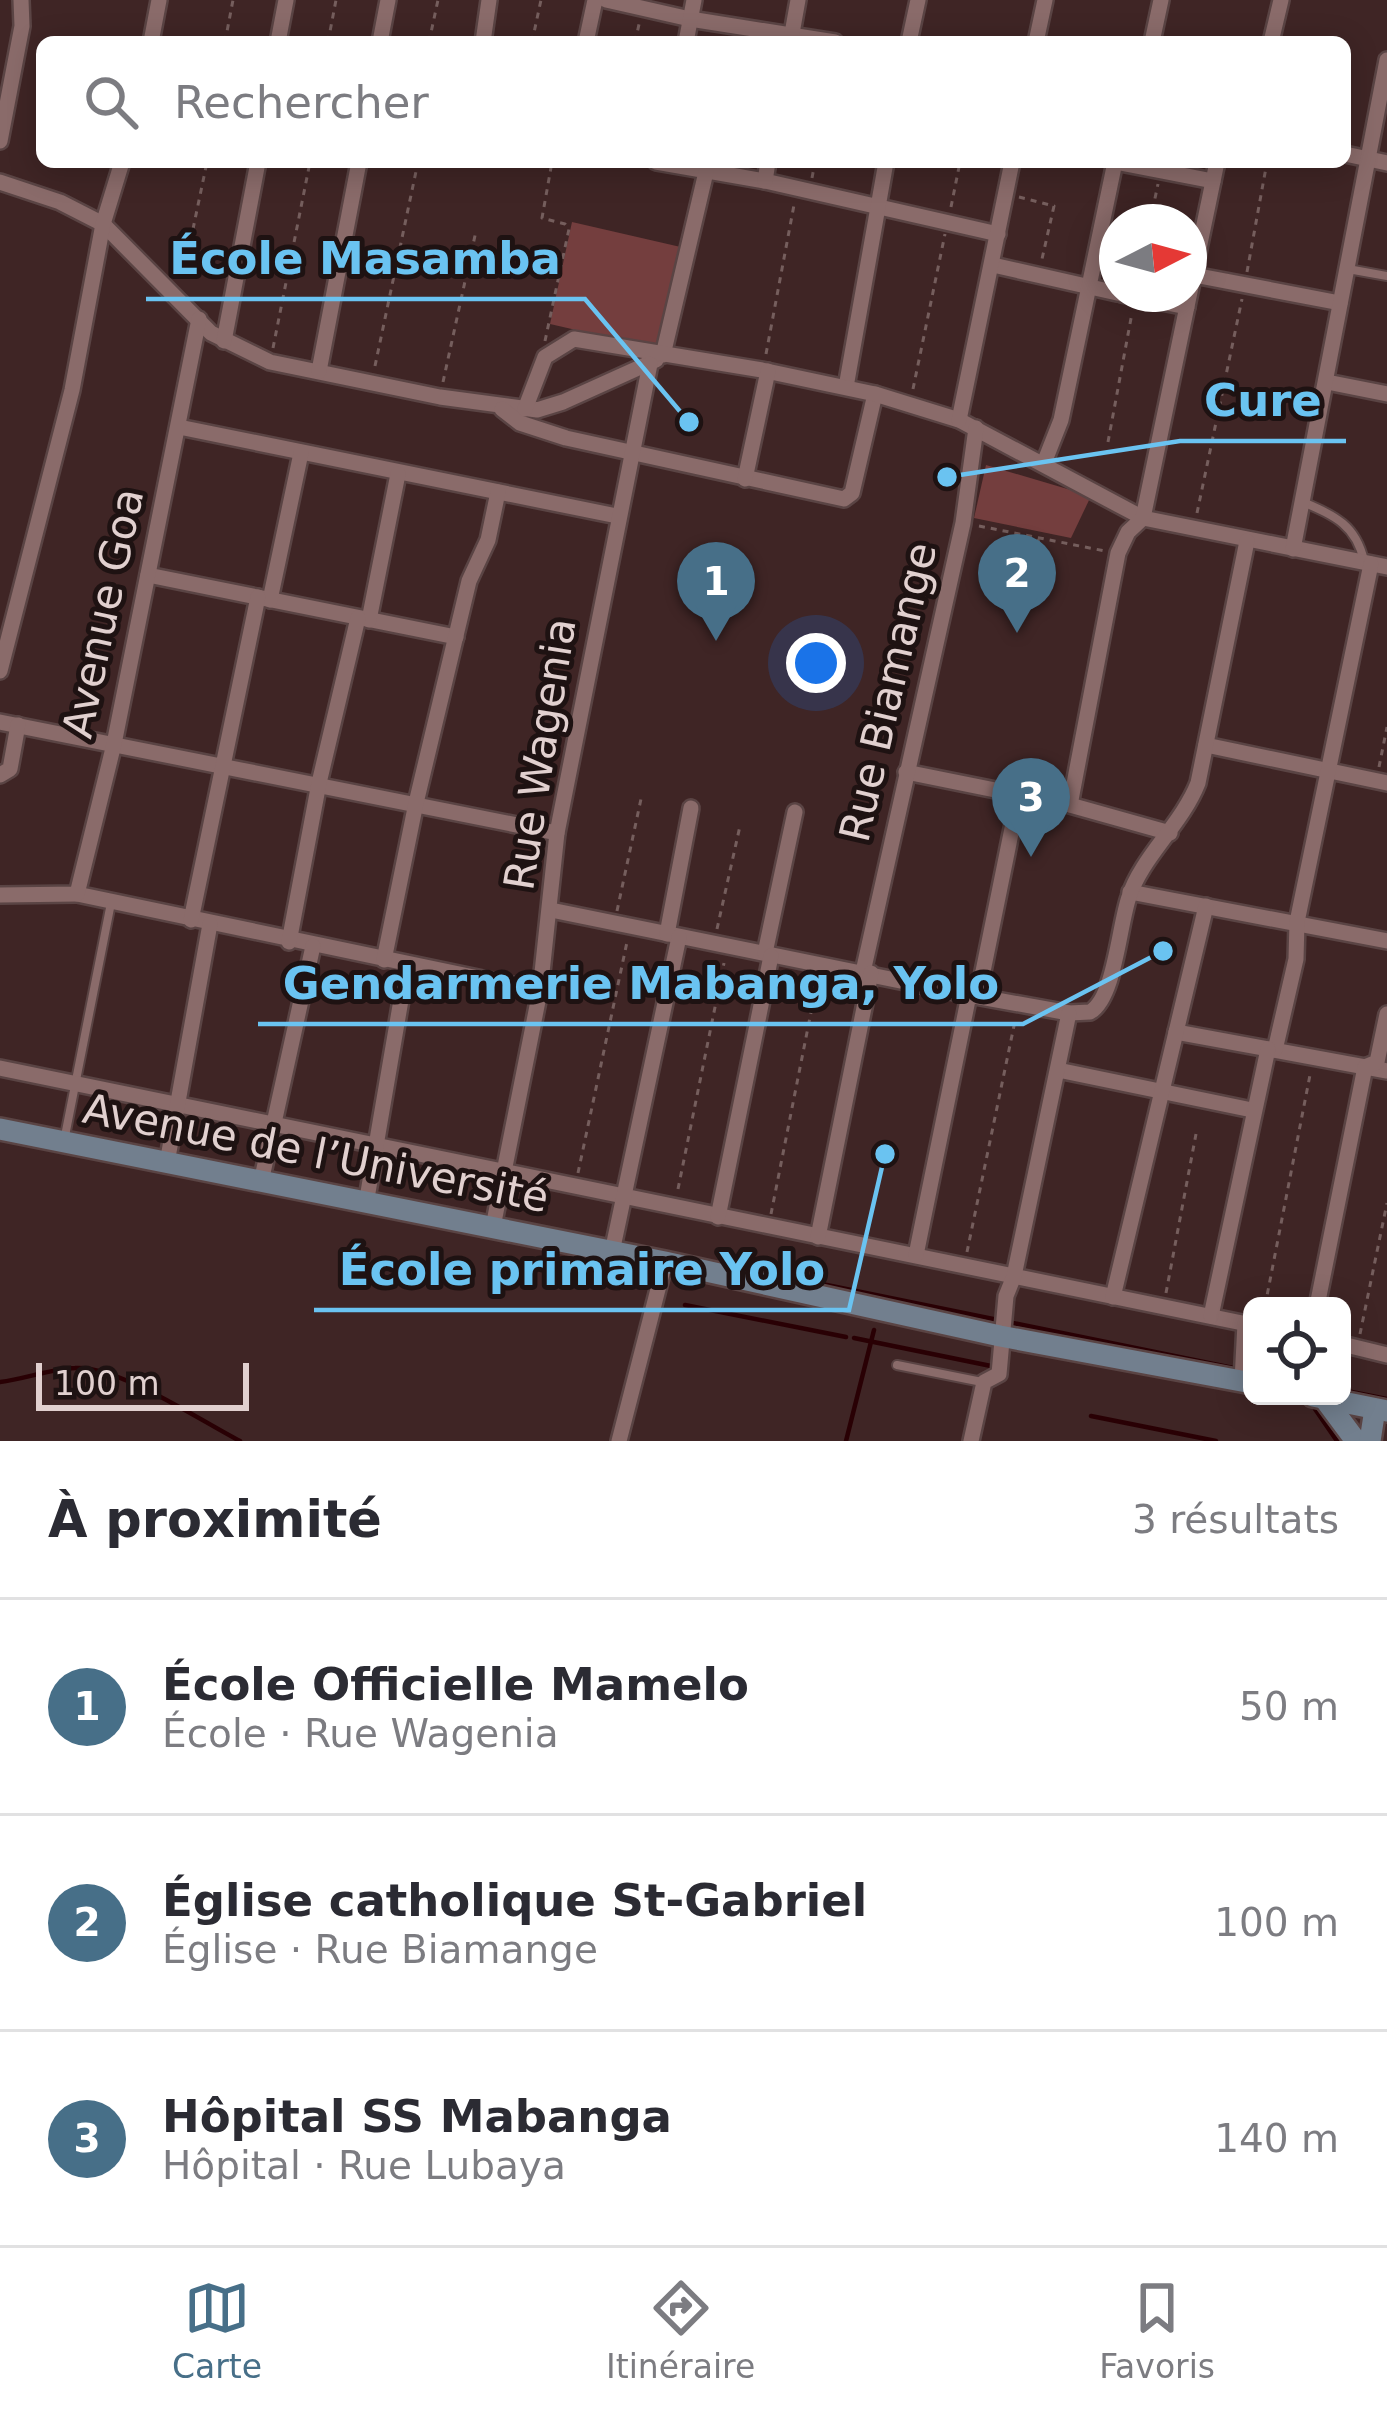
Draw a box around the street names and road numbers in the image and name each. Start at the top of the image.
street label: Avenue Goa [53,484,153,742]
street label: Rue Biamange [830,538,946,846]
street label: Rue Wagenia [494,615,586,893]
street label: Avenue de l’Université [79,1084,553,1222]

